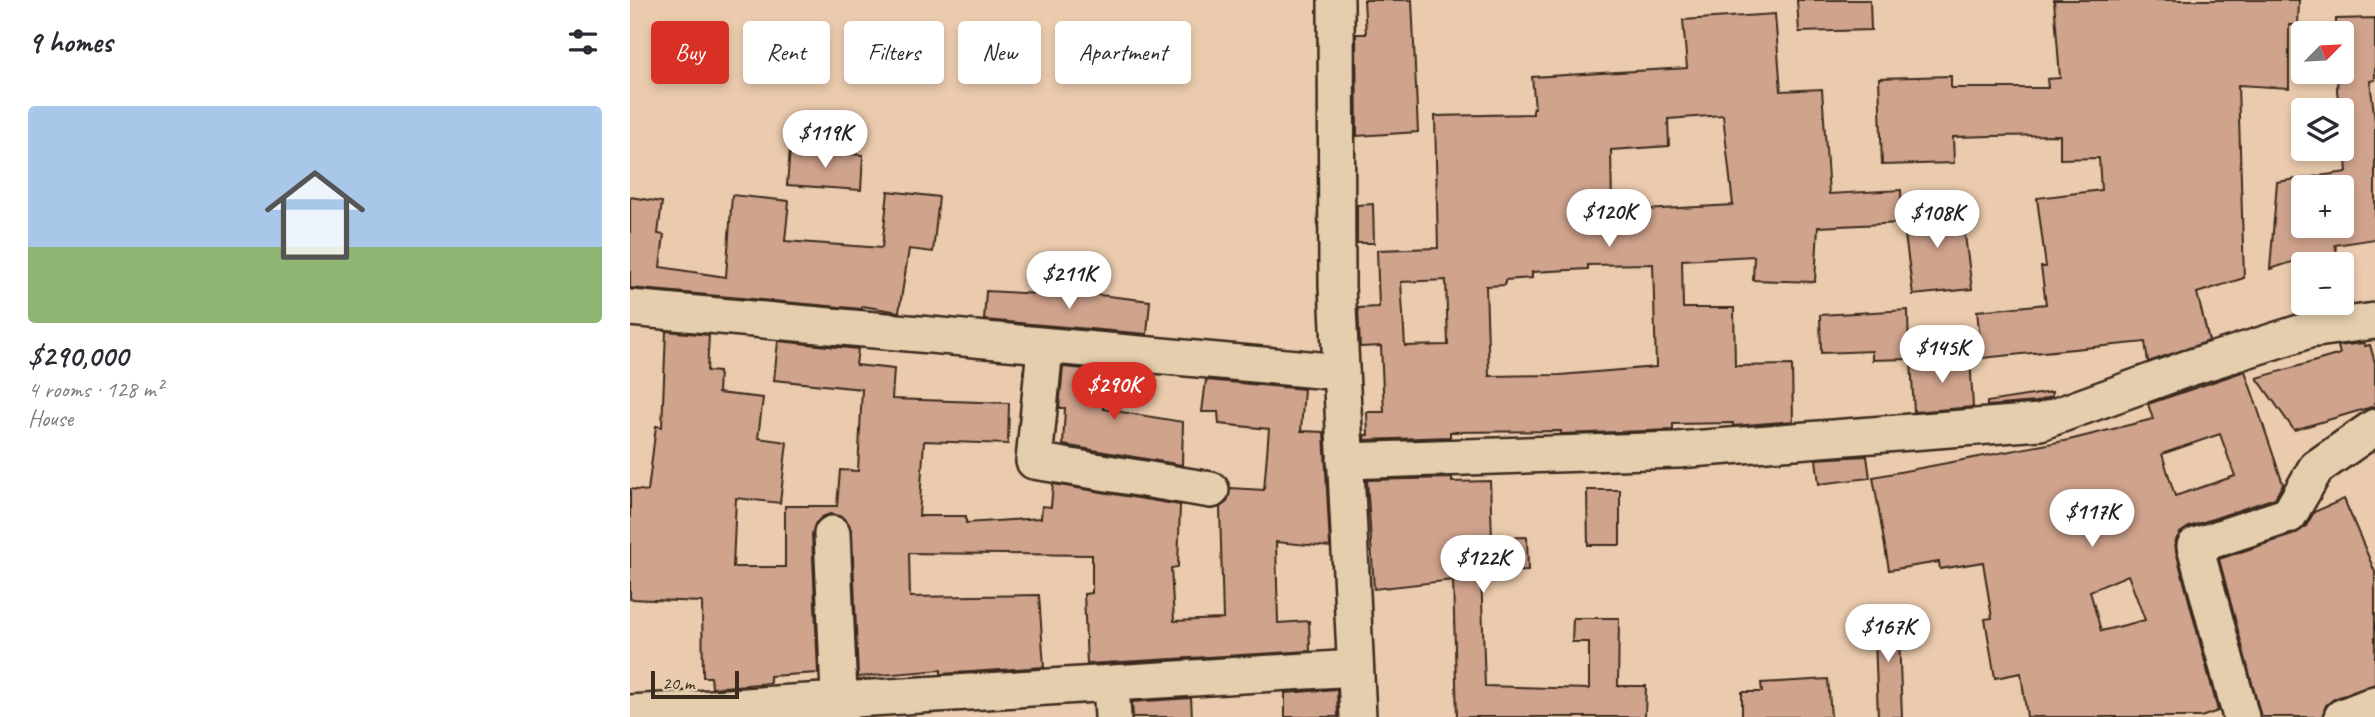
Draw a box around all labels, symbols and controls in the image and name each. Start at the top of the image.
chip: Buy [651,21,729,84]
chip: Rent [743,21,830,84]
chip: Filters [844,21,944,84]
chip: New [958,21,1041,84]
chip: Apartment [1055,21,1191,84]
north arrow [2291,21,2354,84]
map controls [2291,21,2354,315]
text: 9 homes [28,23,112,61]
icon: filters [564,23,602,61]
button: layers [2291,98,2354,161]
pin: $119K [776,110,874,170]
text: $119K [799,118,851,147]
icon: home [252,152,378,278]
button: + [2291,175,2354,238]
pin: $120K [1560,190,1658,249]
pin: $108K [1888,190,1986,250]
text: $120K [1582,197,1636,226]
text: $108K [1910,198,1964,227]
pin: $211K [1020,252,1118,311]
button: − [2291,252,2354,315]
text: $211K [1042,259,1096,288]
pin: $145K [1893,326,1991,385]
text: $145K [1916,333,1968,362]
text: $290,000 [28,337,128,375]
pin: $290K [1065,362,1163,422]
text: $290K [1088,370,1140,399]
text: 4 rooms · 128 m² [28,375,163,404]
text: House [28,404,73,433]
pin: $117K [2043,490,2141,549]
text: $117K [2066,497,2119,526]
pin: $122K [1434,536,1532,595]
text: $122K [1456,543,1510,572]
pin: $167K [1839,604,1937,664]
text: $167K [1861,612,1915,641]
scale bar [651,668,738,700]
text: 20 m [662,671,694,695]

